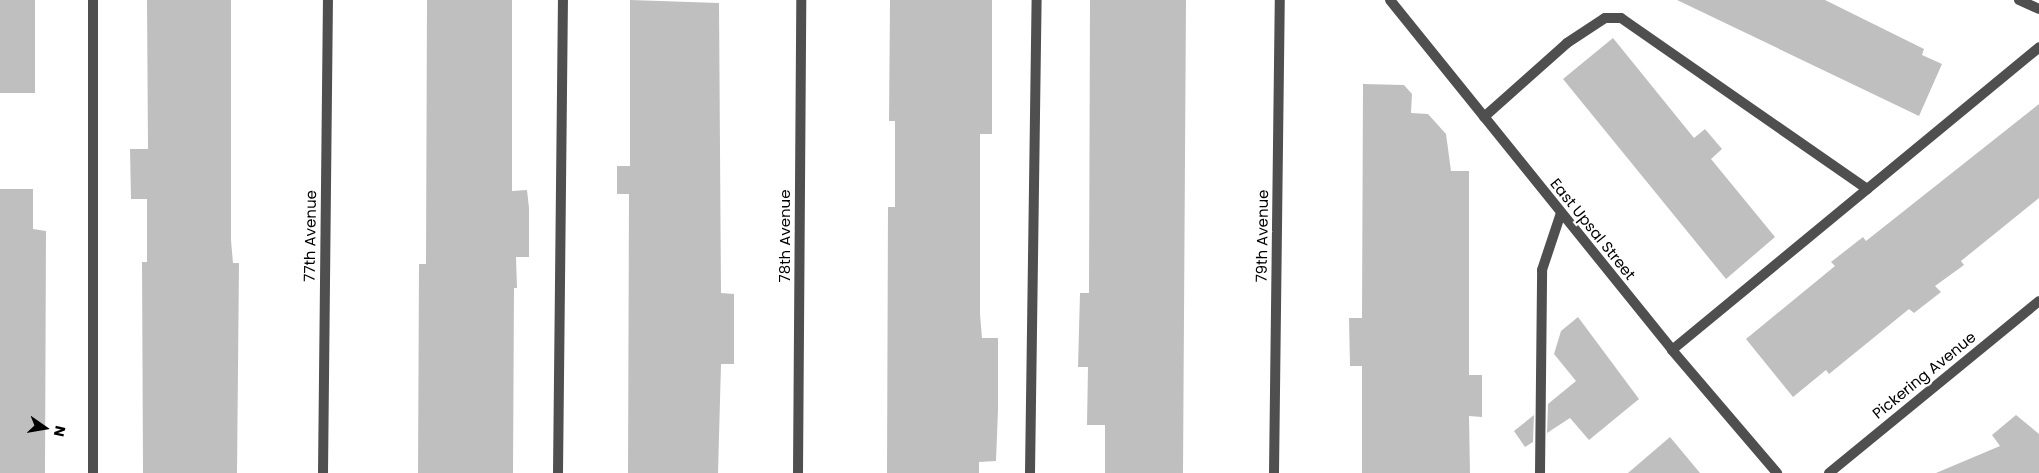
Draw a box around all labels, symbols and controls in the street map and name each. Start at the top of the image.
street label: East Upsal Street [1547,175,1639,283]
street label: 78th Avenue [776,189,794,283]
street label: 79th Avenue [1252,189,1272,283]
street label: 77th Avenue [300,190,320,282]
street label: Pickering Avenue [1869,328,1979,422]
north arrow [20,403,70,453]
text: N [49,424,71,439]

